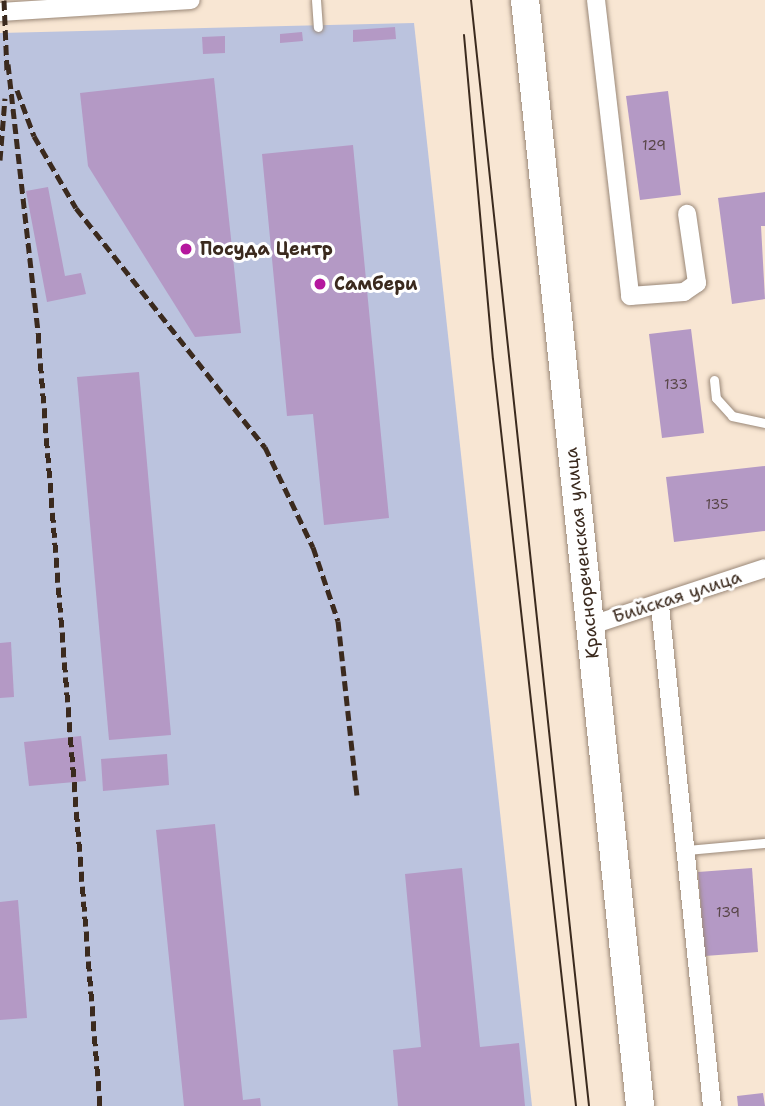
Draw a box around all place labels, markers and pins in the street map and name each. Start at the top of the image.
place label: Посуда Центр [200,238,333,260]
marker: Посуда Центр [178,241,194,257]
place label: Самбери [334,273,418,295]
marker: Самбери [312,276,328,292]

